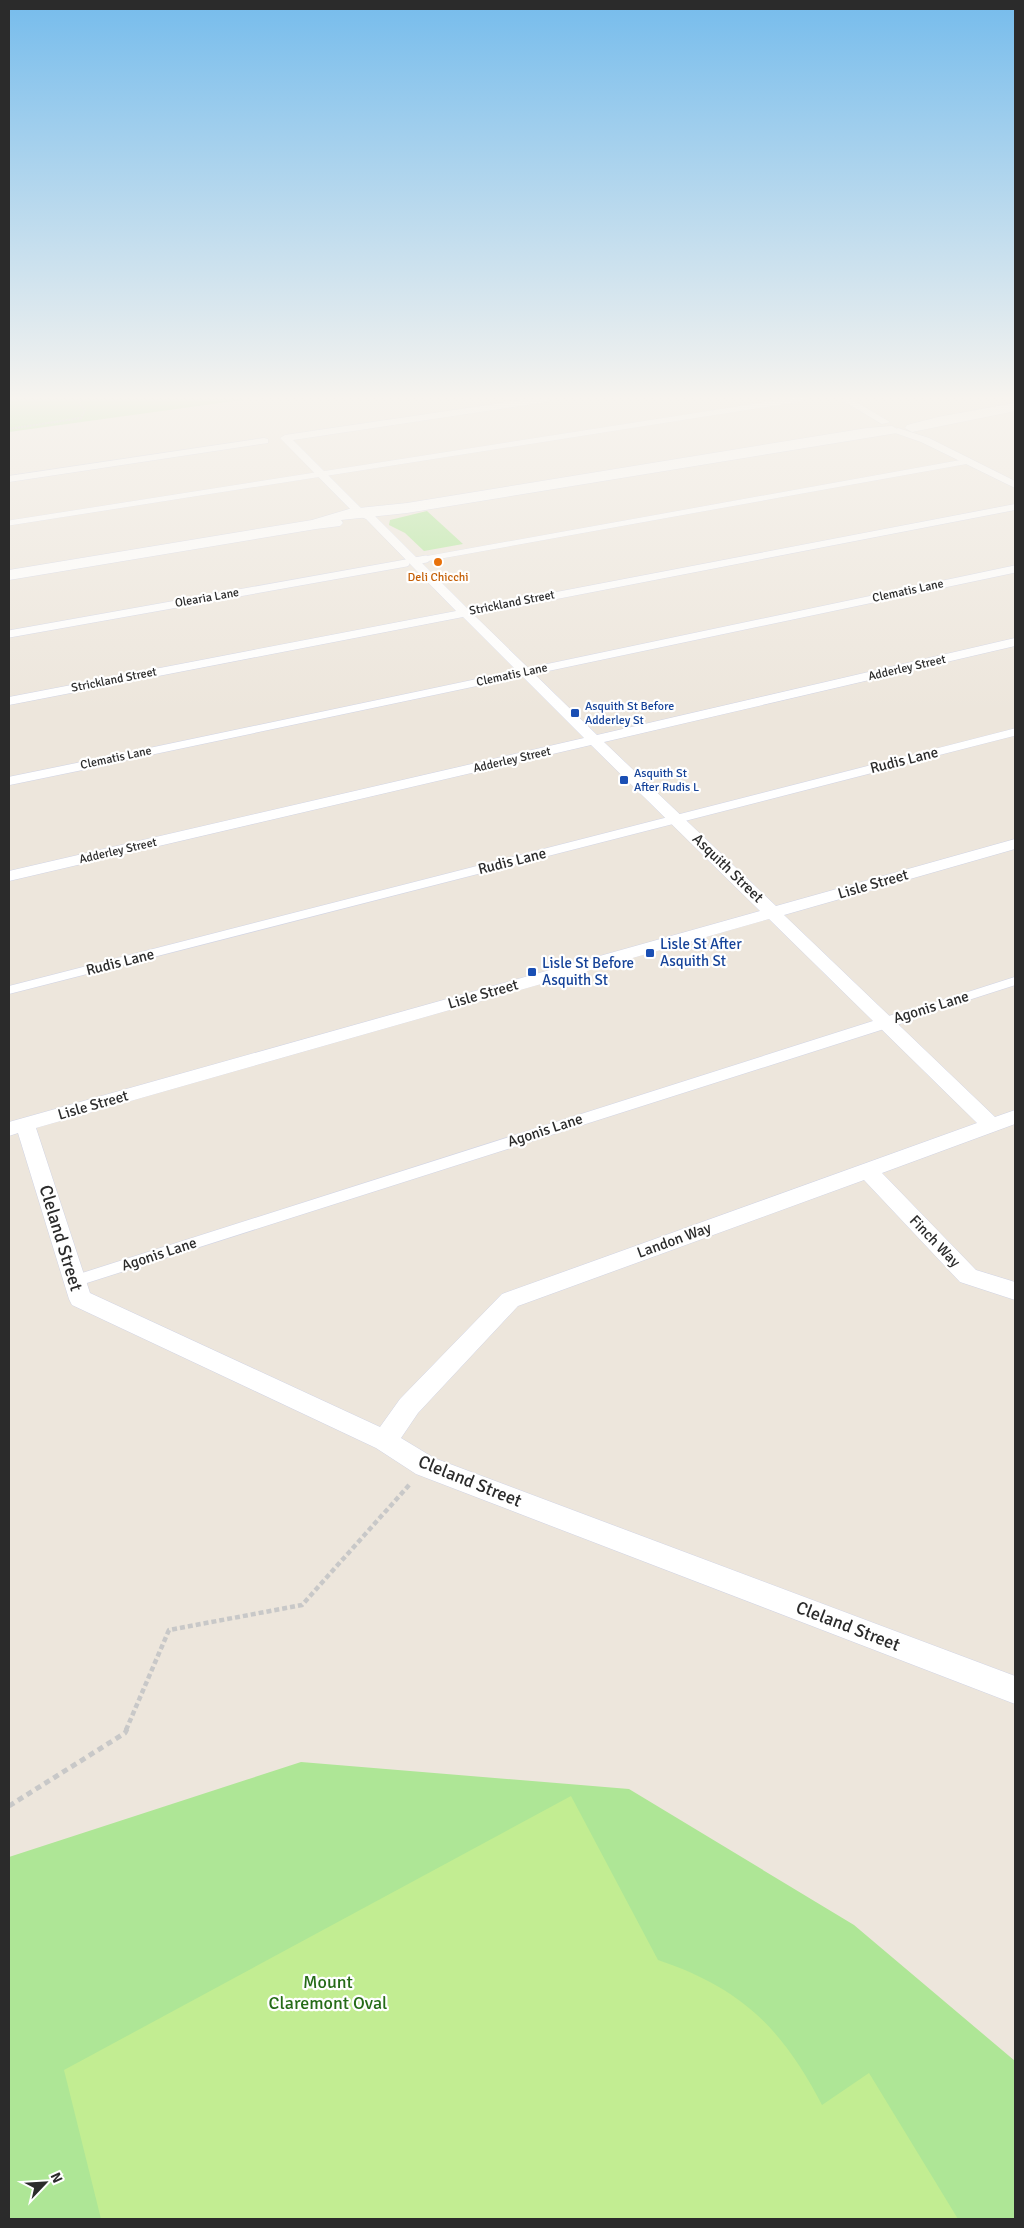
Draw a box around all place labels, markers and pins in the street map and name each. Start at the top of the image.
marker: Deli Chicchi [432,556,444,568]
place label: Deli Chicchi [407,570,469,585]
place label: Asquith St Before Adderley St [585,699,674,728]
marker: Asquith St Before Adderley St [569,707,581,719]
place label: Asquith St After Rudis L [634,766,699,795]
marker: Asquith St After Rudis L [618,774,630,786]
place label: Lisle St After Asquith St [660,935,742,970]
marker: Lisle St After Asquith St [644,947,656,959]
place label: Lisle St Before Asquith St [542,954,634,989]
marker: Lisle St Before Asquith St [526,966,538,978]

